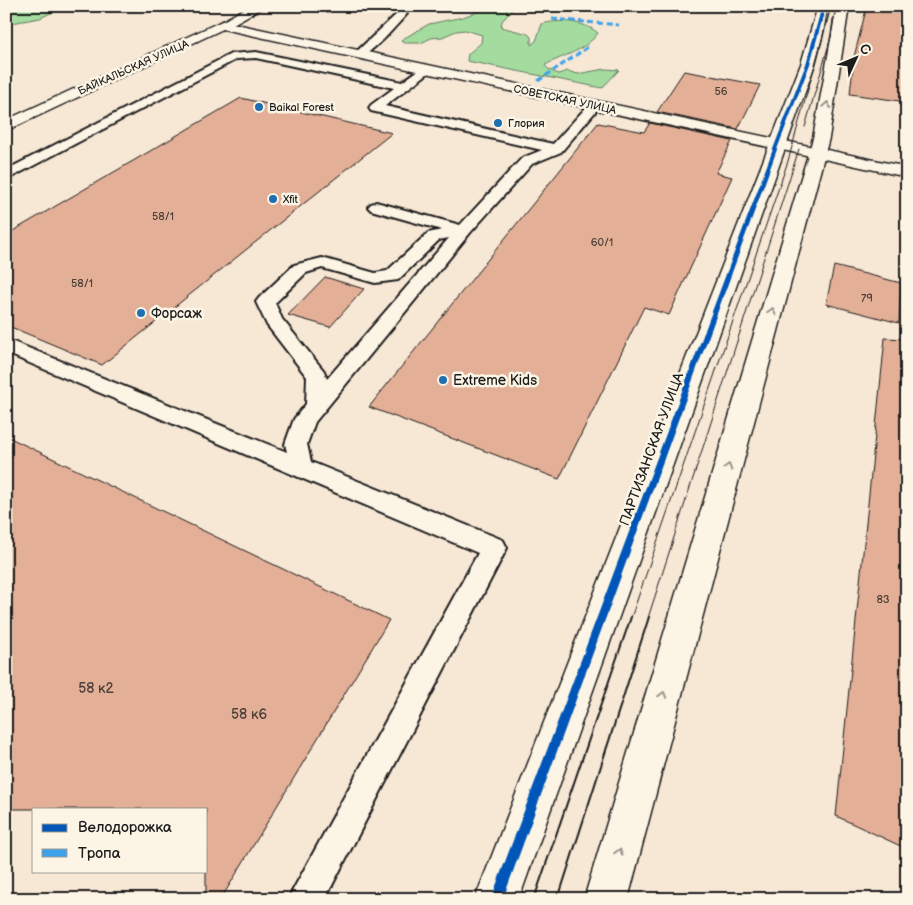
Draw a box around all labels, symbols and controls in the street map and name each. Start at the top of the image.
north arrow [830,32,880,82]
street label: БАЙКАЛЬСКАЯ УЛИЦА [76,37,191,98]
text: С [855,40,875,59]
street label: СОВЕТСКАЯ УЛИЦА [512,82,618,117]
house number: 56 [714,85,728,98]
one-way arrow [821,100,831,109]
marker: Baikal Forest [253,101,265,113]
place label: Baikal Forest [269,101,334,114]
marker: Глория [492,117,504,129]
place label: Глория [508,117,545,130]
marker: Xfit [267,193,279,205]
place label: Xfit [282,193,299,206]
house number: 58/1 [152,210,174,223]
house number: 60/1 [591,236,613,249]
house number: 58/1 [71,277,93,290]
house number: 79 [861,292,873,305]
place label: Форсаж [151,305,202,322]
marker: Форсаж [135,307,147,319]
one-way arrow [766,307,776,315]
street label: ПАРТИЗАНСКАЯ УЛИЦА [616,370,687,528]
place label: Extreme Kids [453,372,537,389]
marker: Extreme Kids [437,374,449,386]
one-way arrow [722,463,732,471]
house number: 83 [876,593,890,606]
house number: 58 к2 [78,680,115,697]
one-way arrow [657,691,668,700]
house number: 58 к6 [231,706,267,723]
legend [32,808,208,872]
text: Велодорожка [78,818,172,837]
text: Тропа [78,844,121,863]
one-way arrow [613,847,624,856]

